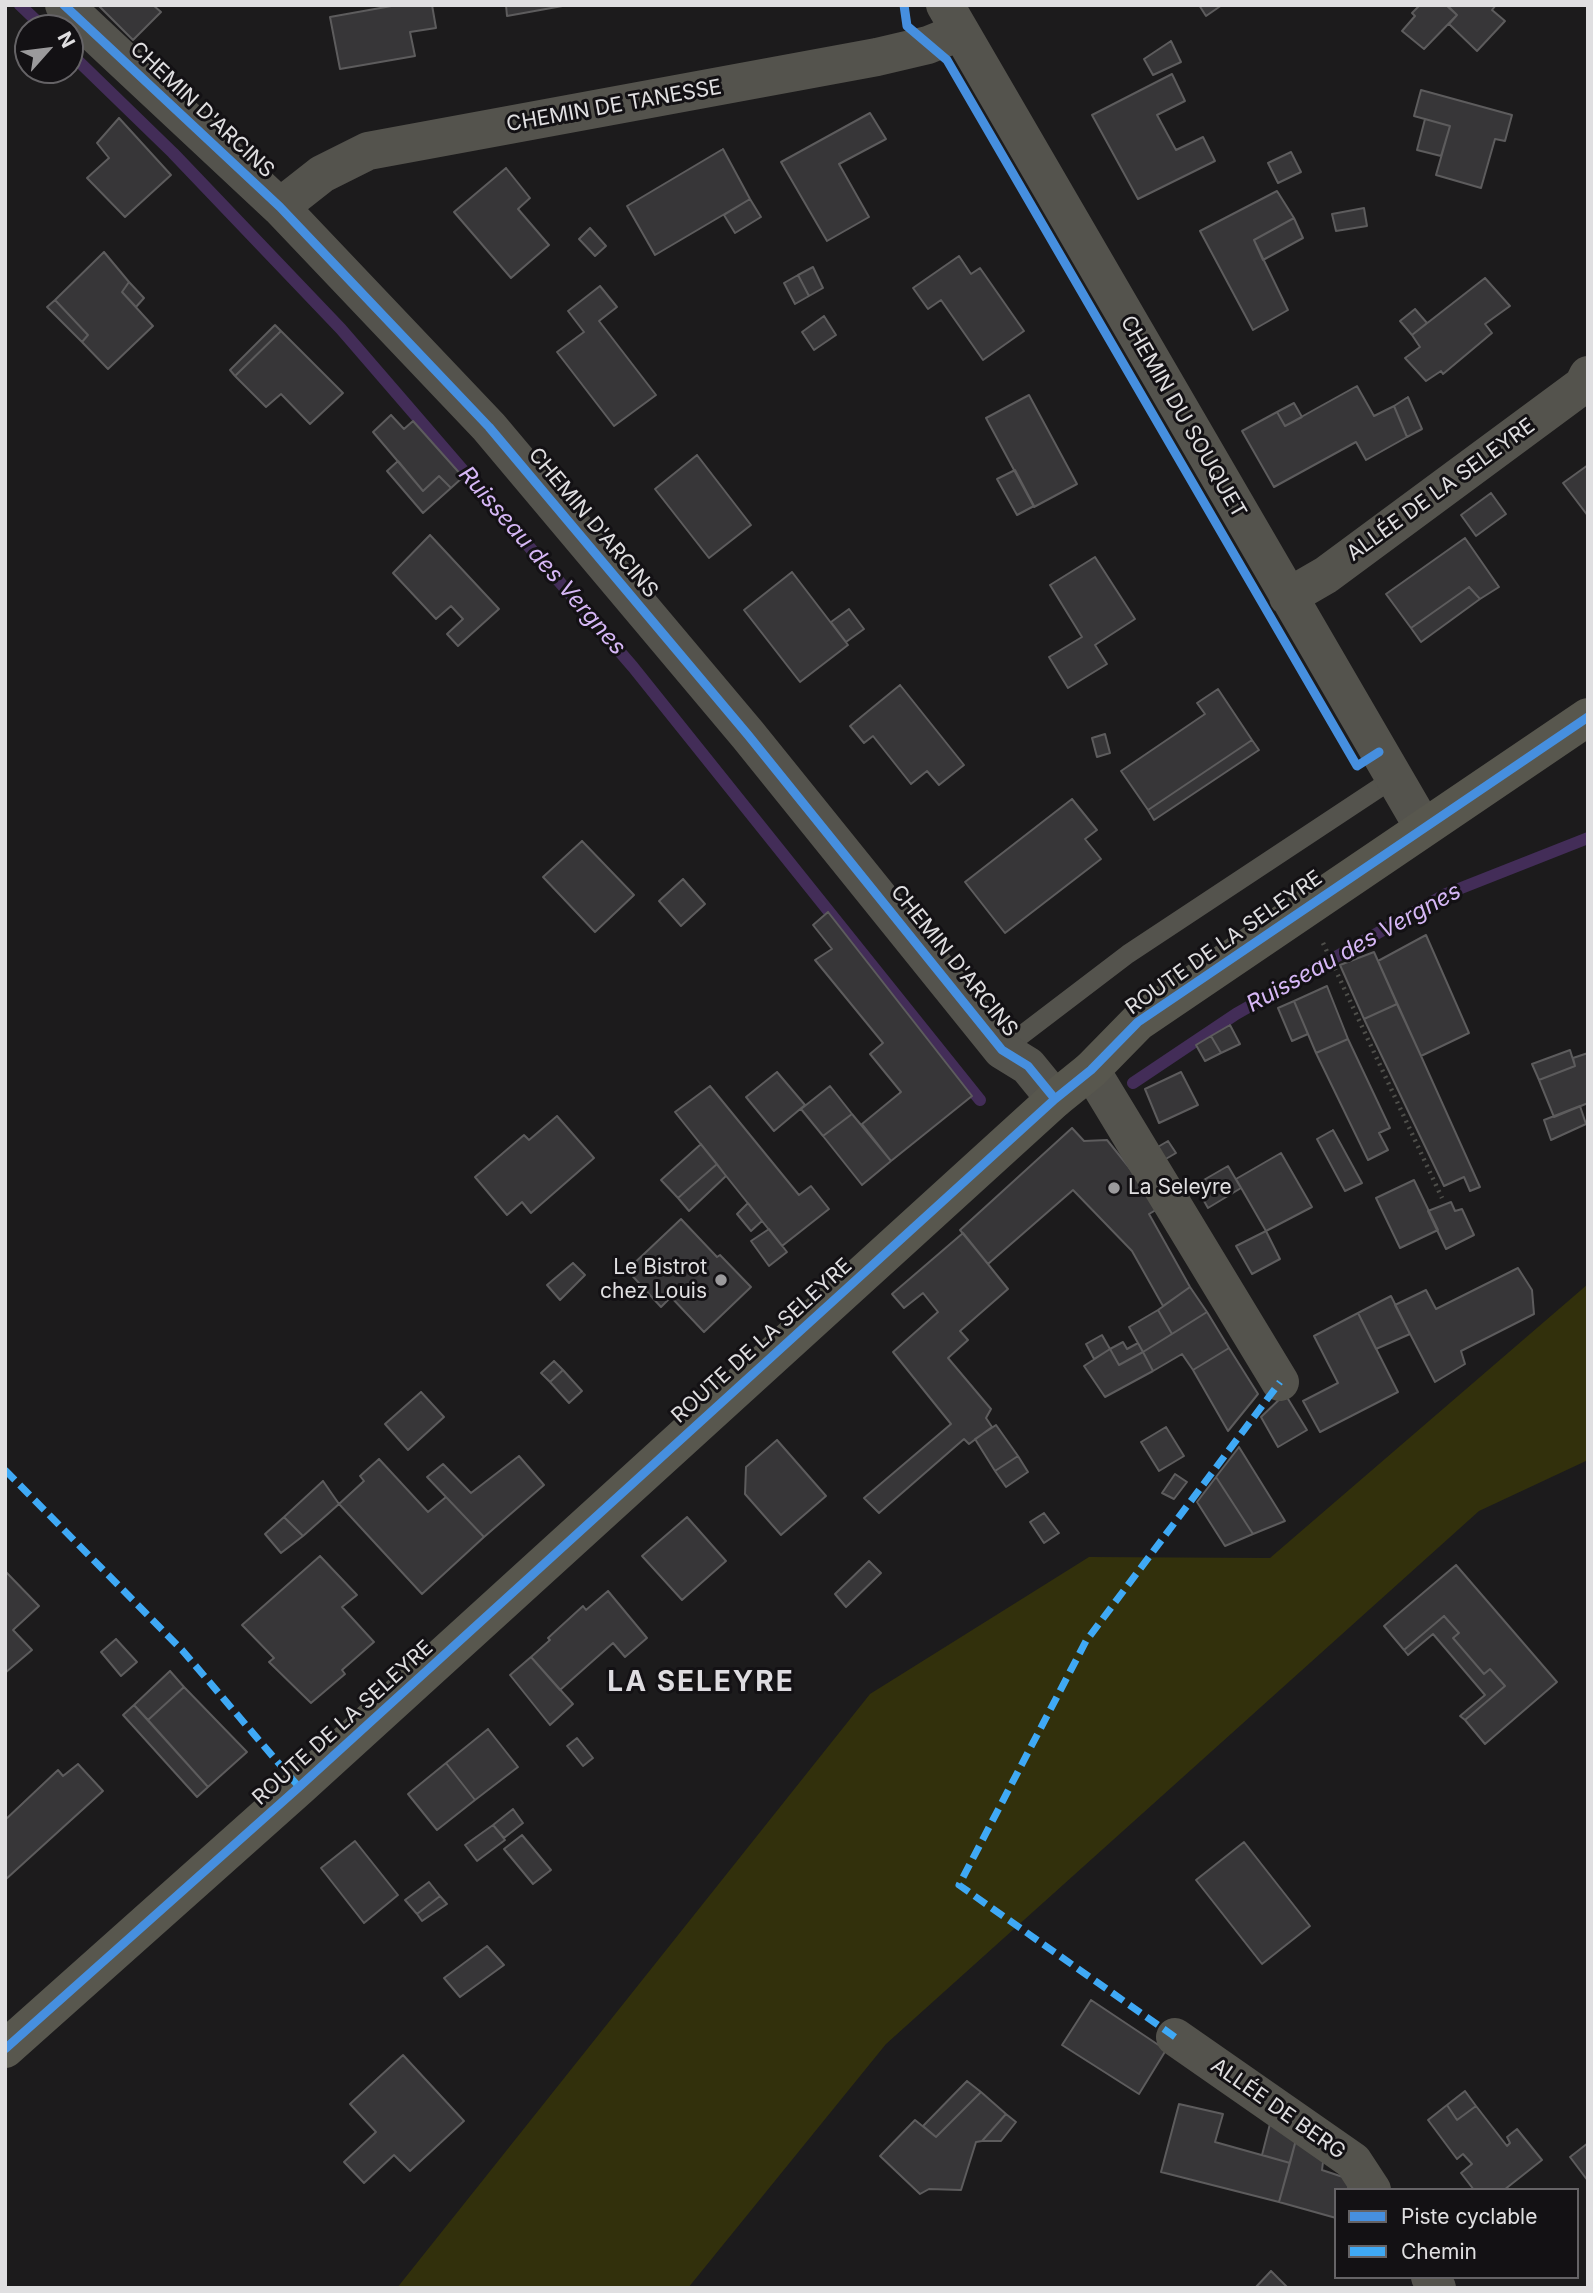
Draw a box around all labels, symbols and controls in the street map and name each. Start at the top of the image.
north arrow [14,14,84,84]
text: N [53,28,80,52]
street label: CHEMIN D'ARCINS [125,37,279,183]
street label: CHEMIN DE TANESSE [505,75,723,137]
street label: CHEMIN DU SOUQUET [1115,311,1251,523]
street label: ALLÉE DE LA SELEYRE [1342,413,1540,567]
street label: CHEMIN D'ARCINS [523,443,663,603]
water label: Ruisseau des Vergnes [453,461,631,661]
street label: ROUTE DE LA SELEYRE [1121,866,1327,1020]
water label: Ruisseau des Vergnes [1242,878,1466,1018]
street label: CHEMIN D'ARCINS [885,880,1023,1042]
place label: La Seleyre [1128,1175,1232,1201]
marker: La Seleyre [1106,1180,1122,1196]
street label: ROUTE DE LA SELEYRE [667,1253,857,1429]
place label: Le Bistrot chez Louis [600,1255,707,1305]
marker: Le Bistrot chez Louis [713,1272,729,1288]
street label: ROUTE DE LA SELEYRE [248,1635,438,1811]
district label: LA SELEYRE [609,1666,793,1700]
street label: ALLÉE DE BERG [1206,2053,1350,2165]
legend [1334,2188,1579,2279]
text: Piste cyclable [1401,2204,1537,2229]
text: Chemin [1401,2239,1477,2264]

